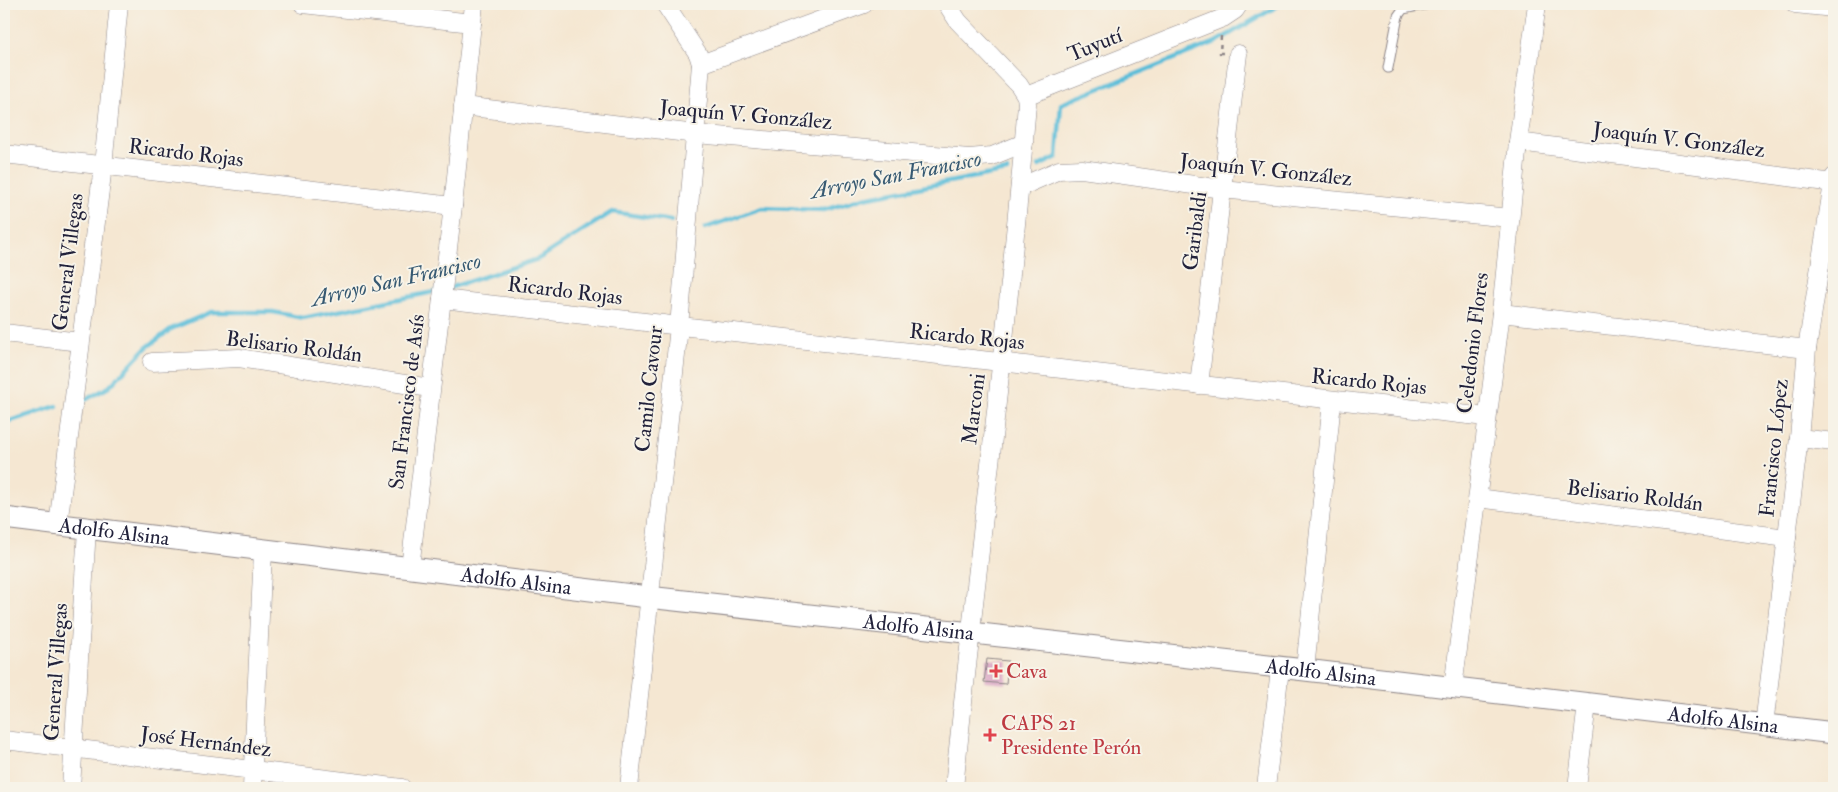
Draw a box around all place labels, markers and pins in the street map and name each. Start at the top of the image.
place label: Cava [1006,658,1048,685]
marker: Cava [990,665,1002,677]
place label: CAPS 21 Presidente Perón [1001,710,1142,761]
marker: CAPS 21 Presidente Perón [983,728,997,742]

